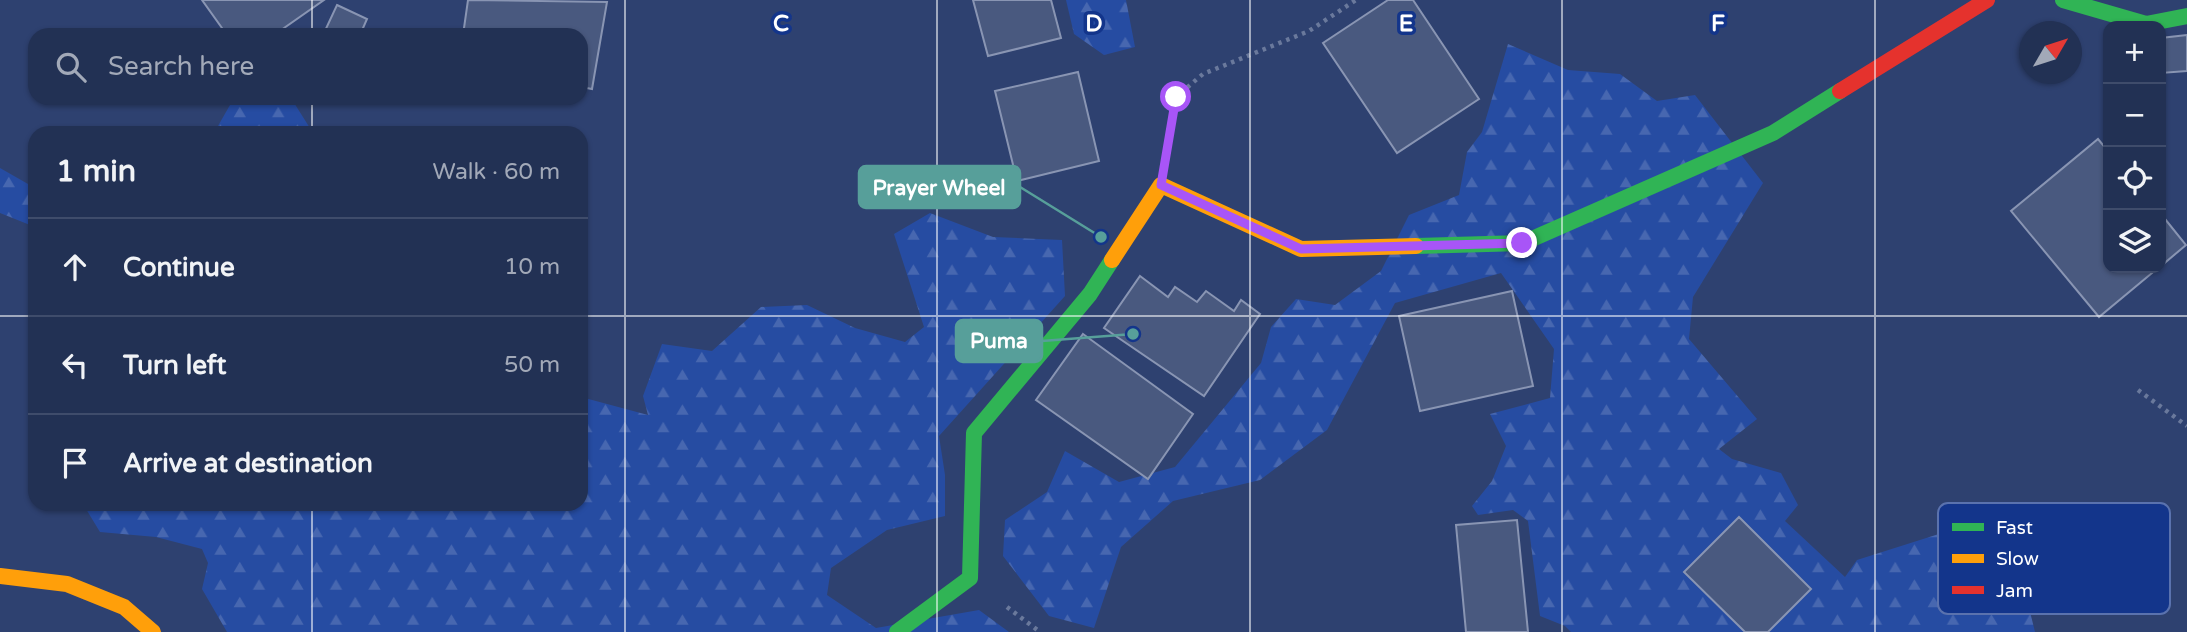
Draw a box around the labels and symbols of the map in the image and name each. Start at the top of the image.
text: C [773,10,789,38]
text: D [1085,10,1103,38]
text: E [1399,10,1413,38]
text: F [1711,10,1725,38]
north arrow [2019,21,2082,84]
route start [1160,81,1191,112]
callout: Prayer Wheel [859,166,1020,208]
text: Prayer Wheel [872,176,1006,201]
route end [1506,227,1537,258]
callout: Puma [956,320,1042,362]
text: Puma [970,329,1028,354]
legend [1938,503,2170,614]
text: Fast [1996,517,2033,539]
text: Slow [1996,548,2039,570]
text: Jam [1996,580,2033,602]

